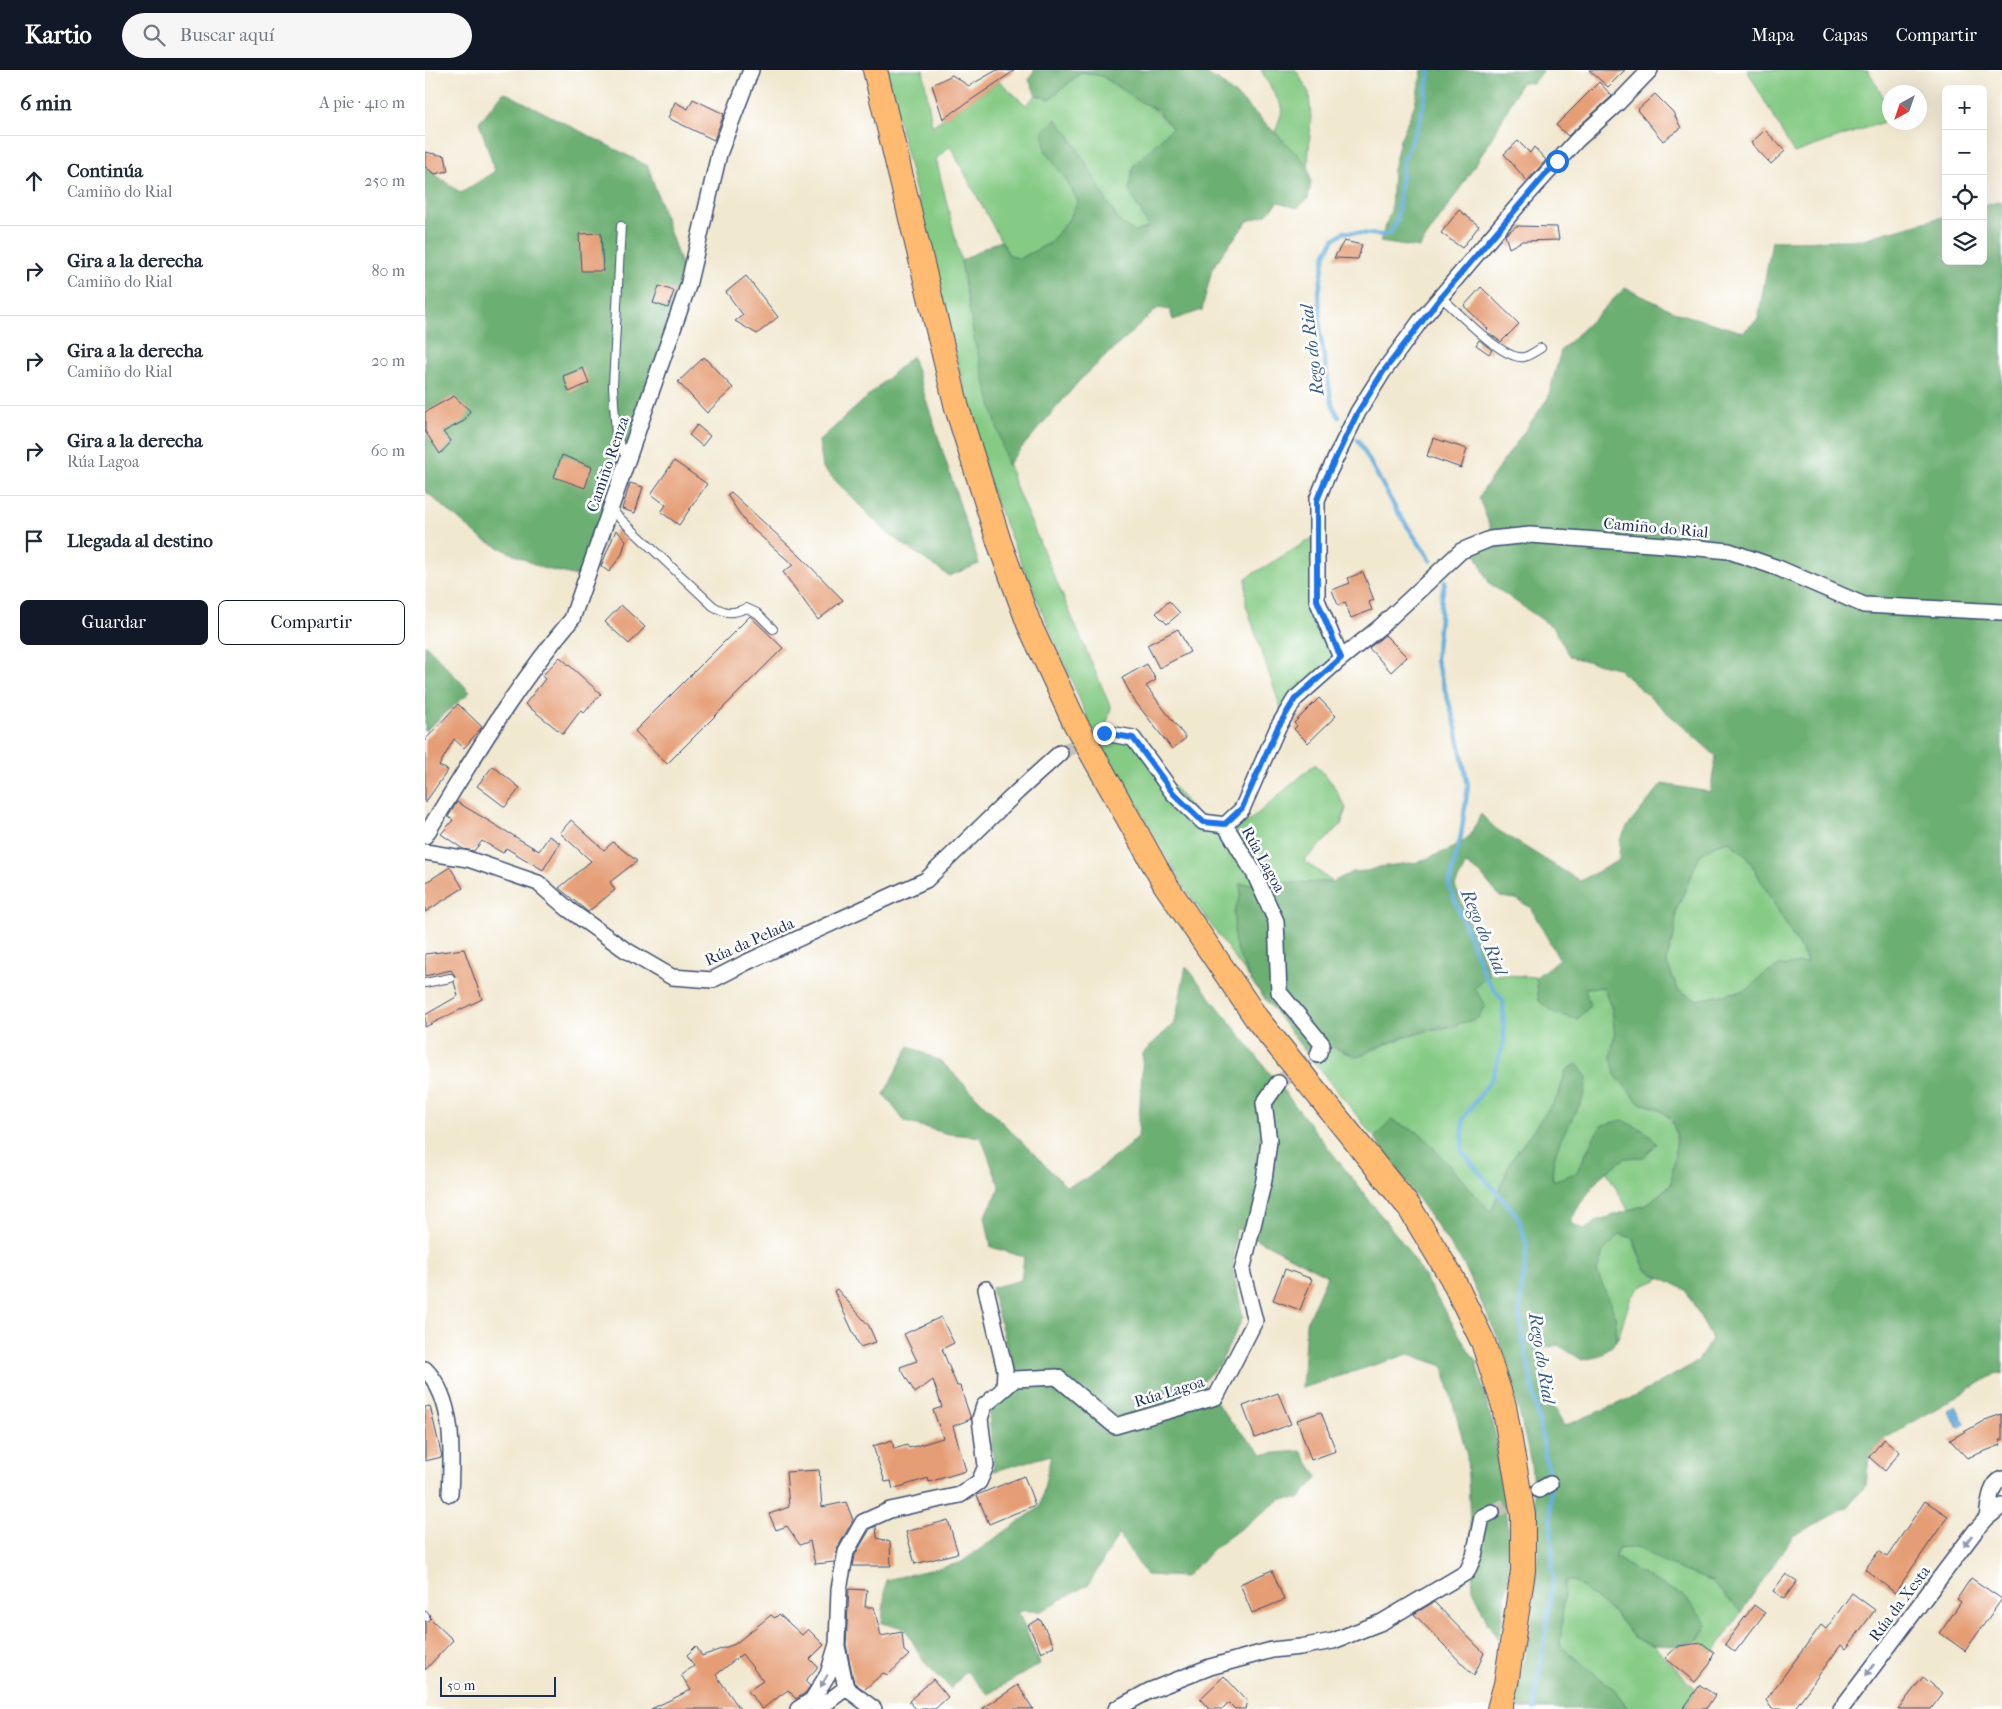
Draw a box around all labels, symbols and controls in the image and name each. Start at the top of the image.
search box [122,13,472,58]
text: Kartio [25,21,92,49]
icon: search [140,21,168,49]
text: Buscar aquí [180,24,274,46]
text: Mapa [1752,25,1794,46]
text: Capas [1822,25,1868,46]
text: Compartir [1896,25,1977,46]
north arrow [1882,85,1927,130]
map controls [1942,85,1987,265]
button: + [1942,85,1987,130]
text: 6 min [20,91,72,115]
text: A pie · 410 m [319,93,405,112]
button: − [1942,130,1987,175]
route start [1546,150,1569,173]
text: Continúa [67,160,143,182]
icon: ahead [20,167,48,195]
text: 250 m [364,171,405,190]
button: locate [1942,175,1987,220]
text: Camiño do Rial [67,182,172,201]
button: layers [1942,220,1987,265]
text: Gira a la derecha [67,250,203,272]
icon: right [20,257,48,285]
text: 80 m [371,261,405,280]
text: Camiño do Rial [67,272,172,291]
water label: Rego do Rial [1296,301,1329,397]
text: Gira a la derecha [67,340,203,362]
icon: right [20,347,48,375]
text: 20 m [371,351,405,370]
text: Camiño do Rial [67,362,172,381]
street label: Camiño Renza [582,413,633,515]
text: Gira a la derecha [67,430,203,452]
icon: right [20,437,48,465]
text: 60 m [371,441,405,460]
text: Rúa Lagoa [67,452,139,471]
street label: Camiño do Rial [1603,513,1710,542]
icon: arrive [20,527,48,555]
text: Llegada al destino [67,530,213,552]
button: Guardar [20,600,208,645]
button: Compartir [218,600,405,645]
route end [1093,722,1116,745]
street label: Rúa Lagoa [1238,823,1290,896]
water label: Rego do Rial [1456,885,1512,981]
street label: Rúa da Pelada [702,913,797,970]
water label: Rego do Rial [1524,1310,1559,1407]
street label: Rúa Lagoa [1132,1372,1207,1411]
one-way arrow [1963,1534,1973,1548]
street label: Rúa da Xesta [1865,1561,1934,1645]
one-way arrow [1865,1663,1875,1677]
scale bar [440,1674,556,1697]
one-way arrow [819,1674,828,1687]
text: 50 m [447,1677,475,1694]

